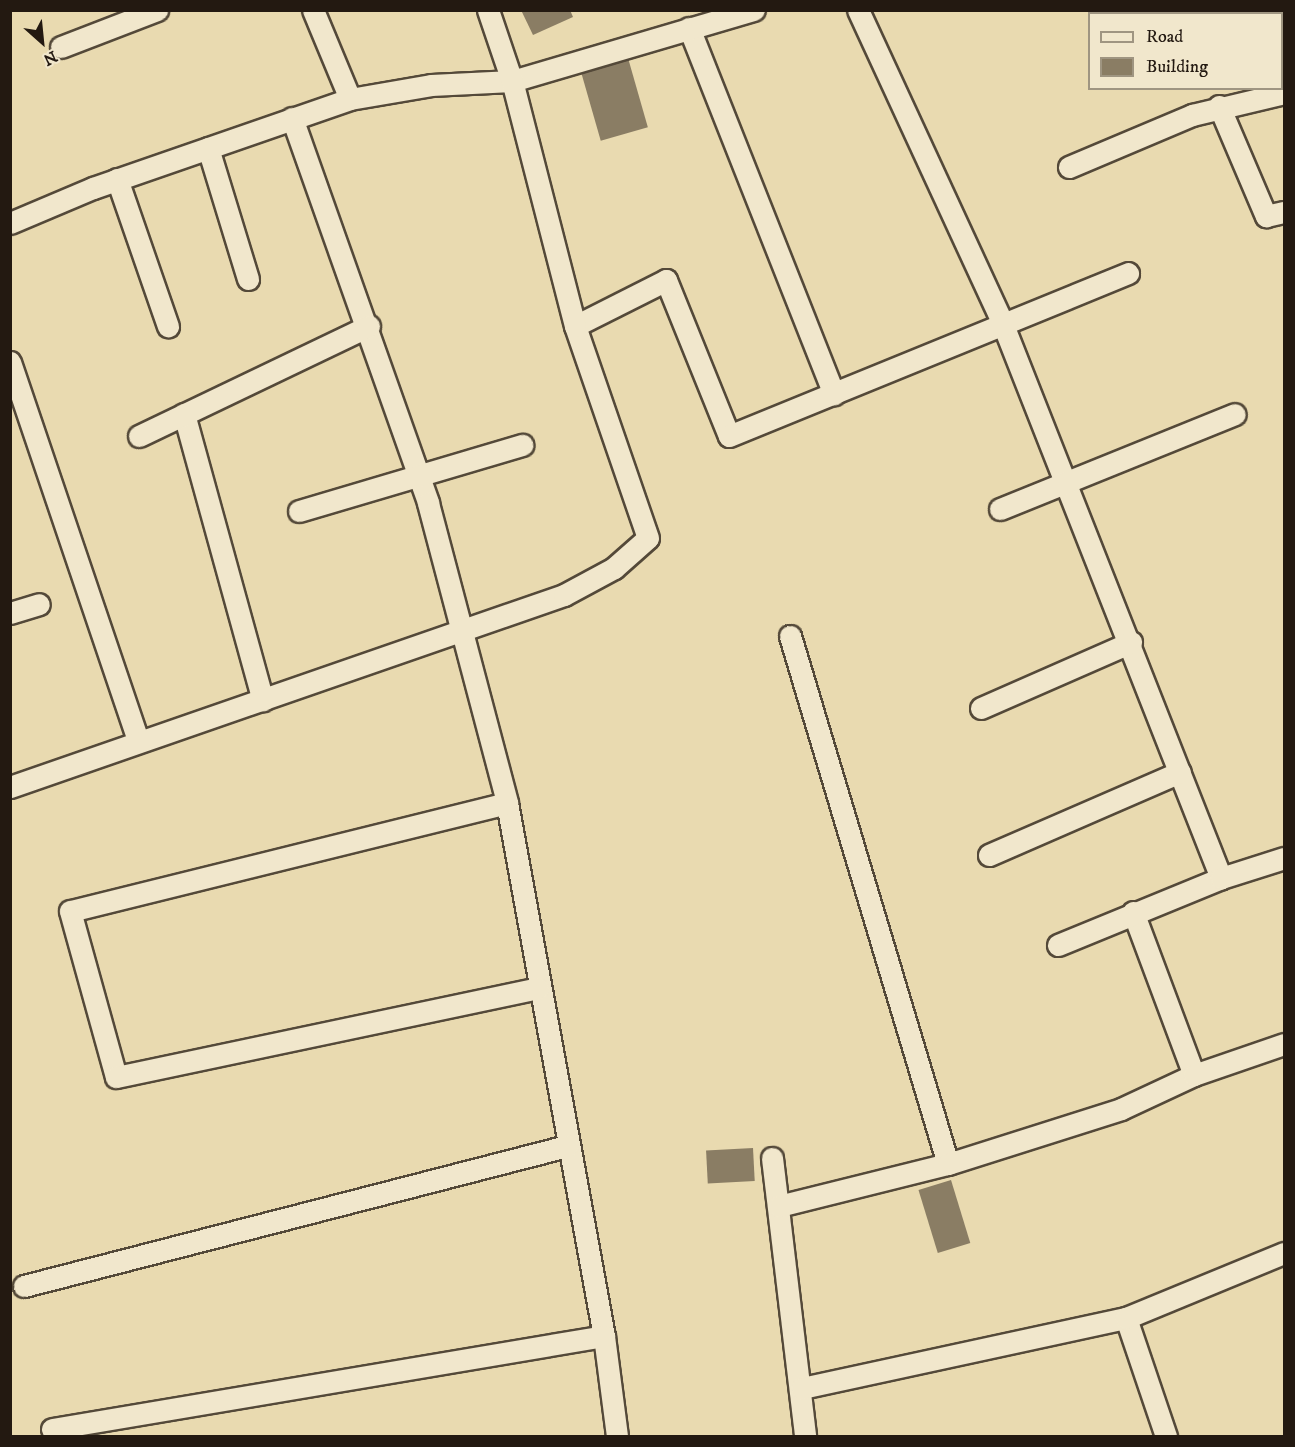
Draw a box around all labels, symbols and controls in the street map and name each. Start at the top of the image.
north arrow [12,12,72,72]
legend [1088,12,1283,90]
text: Road [1146,26,1183,48]
text: N [40,46,61,70]
text: Building [1146,56,1208,78]

